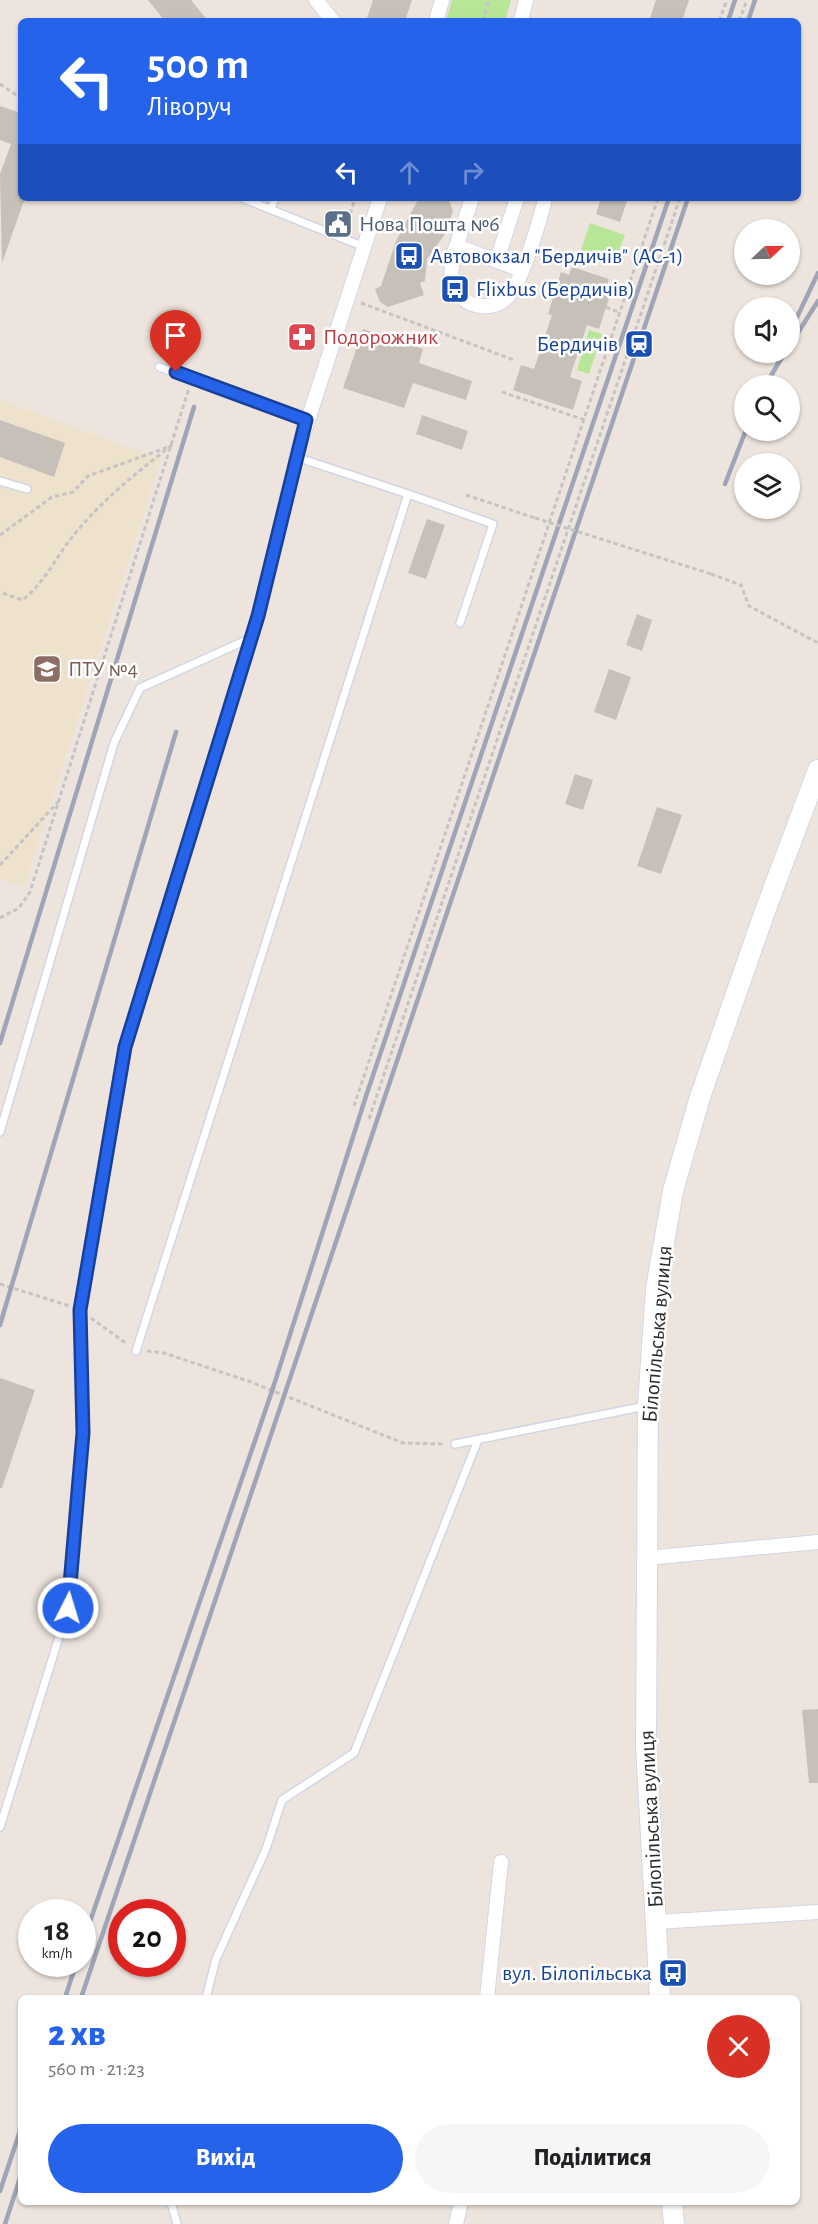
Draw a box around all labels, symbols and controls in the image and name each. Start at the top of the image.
icon: left [48,42,126,120]
text: 500 m [147,44,249,86]
text: Ліворуч [147,93,232,120]
icon: left [330,156,363,189]
icon: ahead [393,156,426,189]
icon: right [456,156,489,189]
public building icon: Нова Пошта №6 [322,208,354,240]
place label: Нова Пошта №6 [359,213,500,235]
north arrow [734,219,800,285]
map controls [734,219,800,519]
bus stop icon: Автовокзал "Бердичів" (АС-1) [393,240,425,272]
place label: Автовокзал "Бердичів" (АС-1) [430,245,684,267]
bus stop icon: Flixbus (Бердичів) [439,273,471,305]
place label: Flixbus (Бердичів) [476,278,635,300]
button: sound [734,297,800,363]
pin [150,310,201,372]
icon: arrive [159,319,192,352]
pharmacy icon: Подорожник [286,321,318,353]
place label: Подорожник [323,326,438,348]
station icon: Бердичів [623,328,655,360]
place label: Бердичів [537,333,618,355]
button: search [734,375,800,441]
button: layers [734,453,800,519]
school or university icon: ПТУ №4 [31,653,63,685]
place label: ПТУ №4 [68,658,138,680]
street label: Білопільська вулиця [638,1244,676,1424]
position arrow [36,1576,100,1640]
street label: Білопільська вулиця [635,1729,667,1909]
speed limit sign: 20 [108,1899,186,1977]
text: 18 [44,1916,70,1946]
text: km/h [42,1946,72,1961]
bus stop icon: вул. Білопільська [657,1957,689,1989]
place label: вул. Білопільська [502,1962,652,1984]
button: close [707,2015,770,2078]
text: 2 хв [48,2016,106,2052]
text: 560 m · 21:23 [48,2059,145,2079]
button: Вихід [48,2124,403,2193]
button: Поділитися [415,2124,770,2193]

